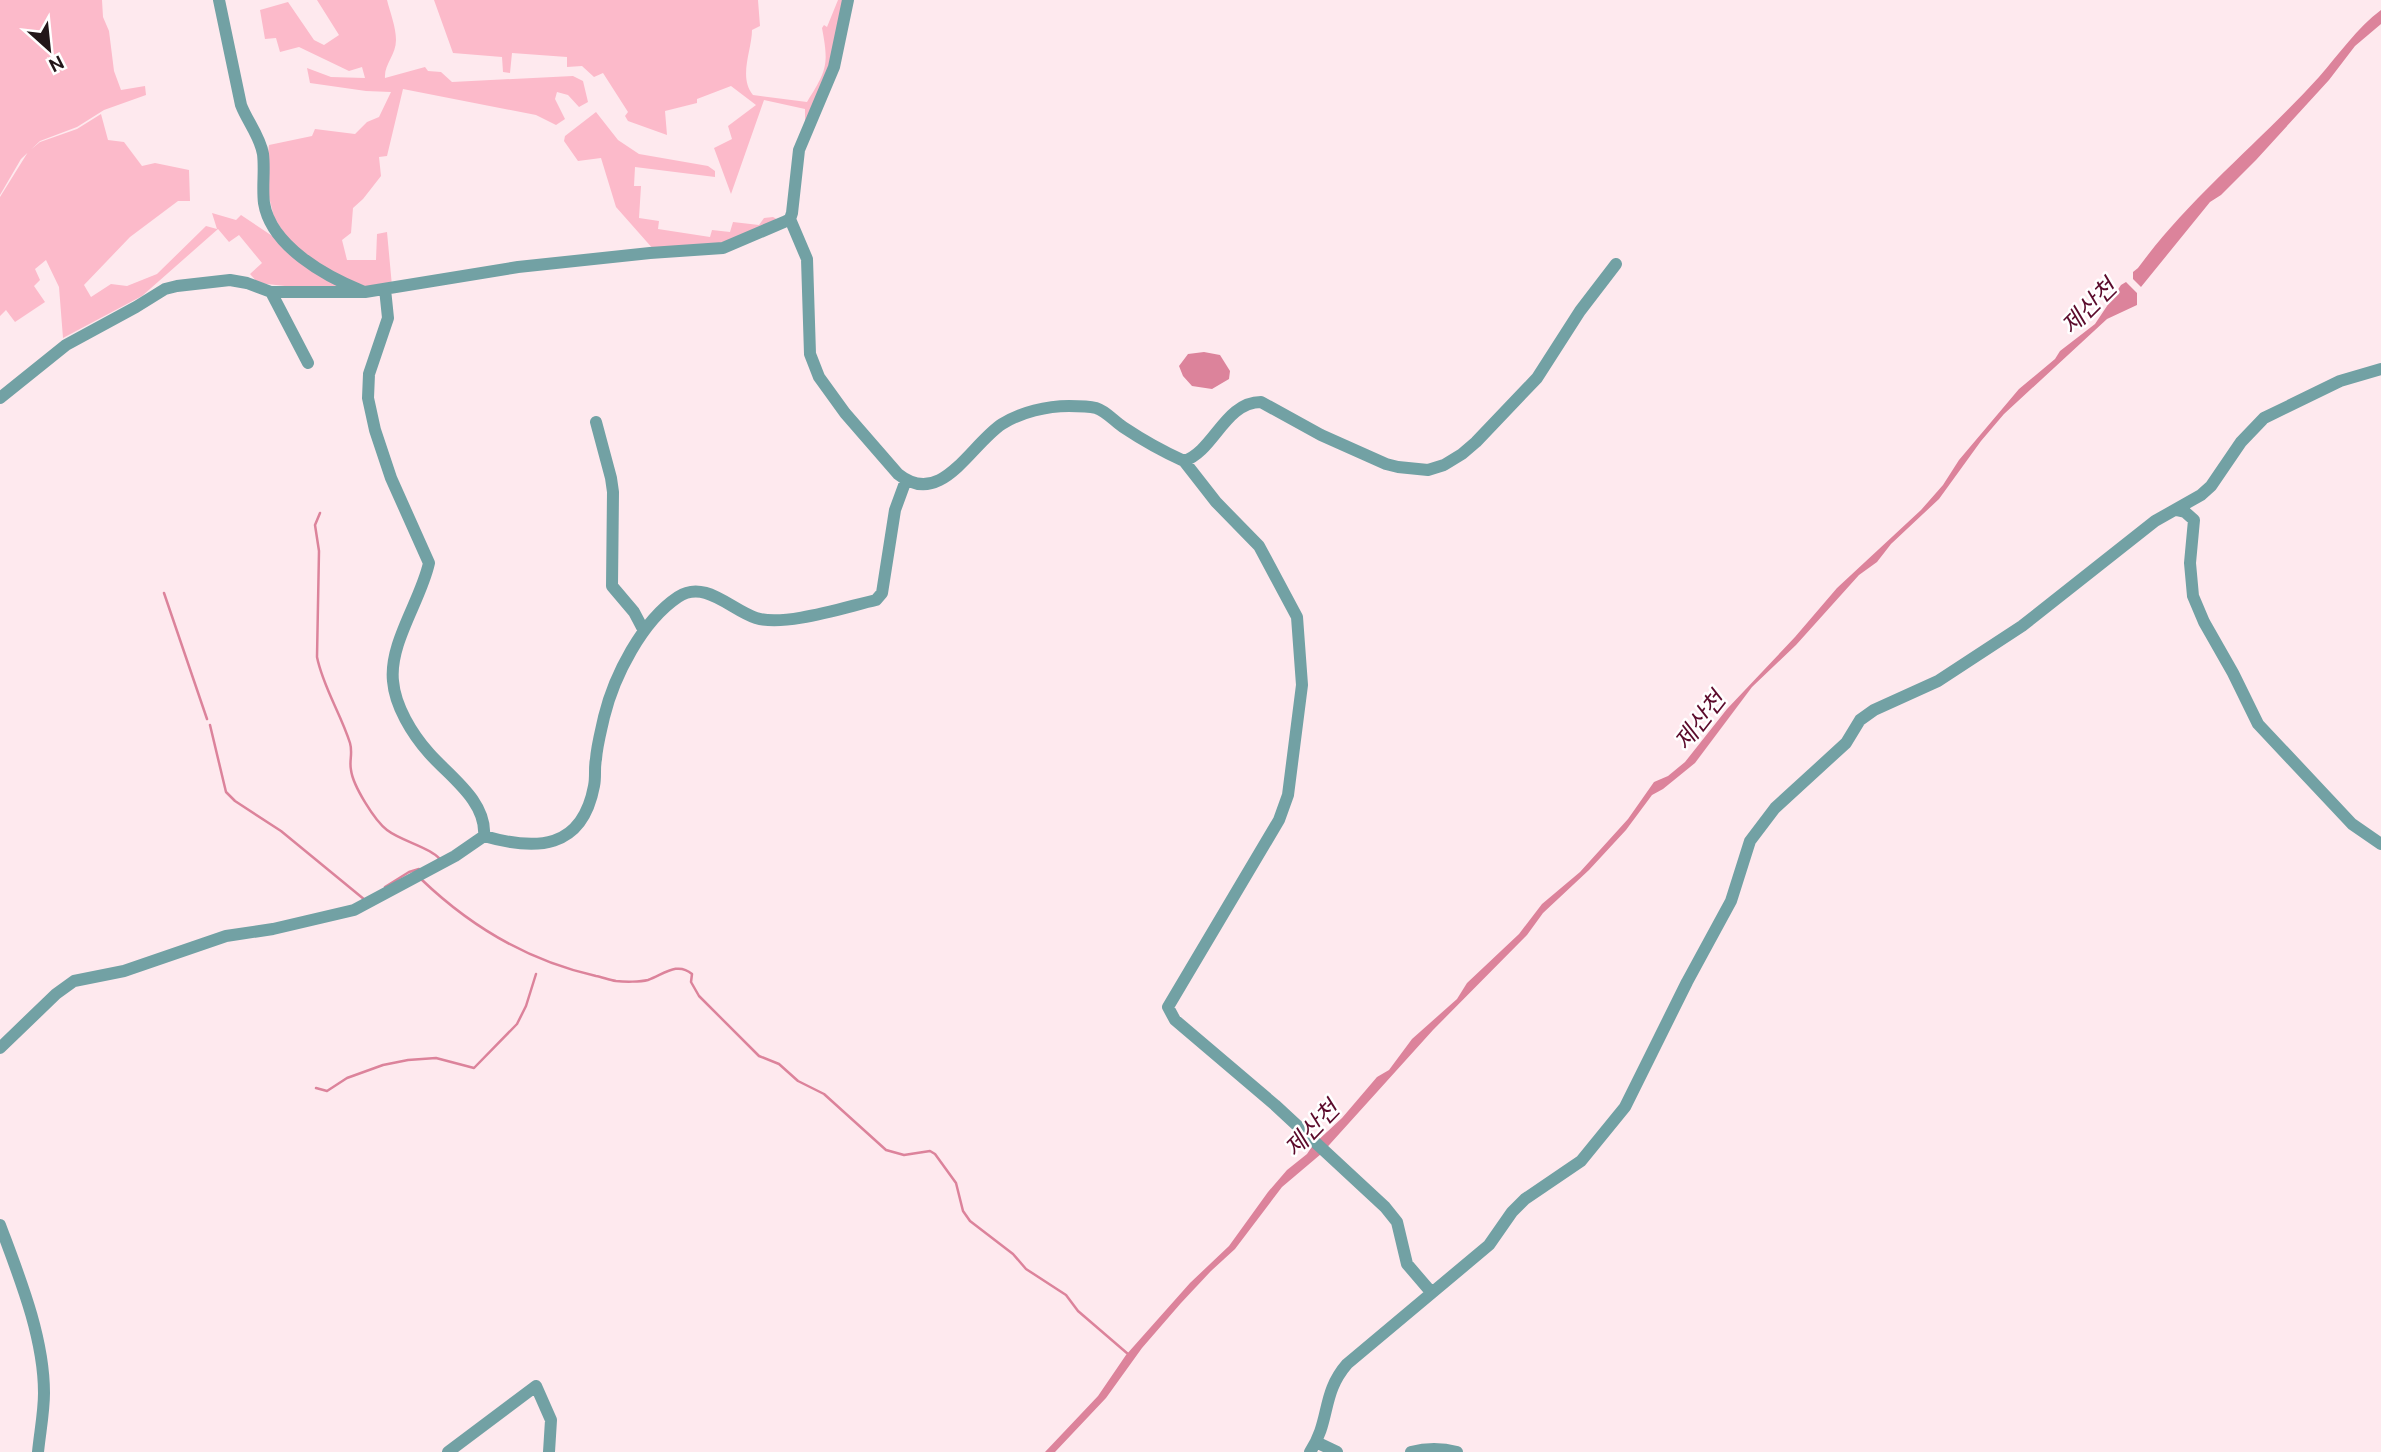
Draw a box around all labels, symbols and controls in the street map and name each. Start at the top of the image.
north arrow [14,14,84,84]
text: N [45,51,68,77]
water label: 제산천 [2056,272,2124,340]
water label: 제산천 [1669,684,1732,755]
water label: 제산천 [1279,1093,1346,1162]

